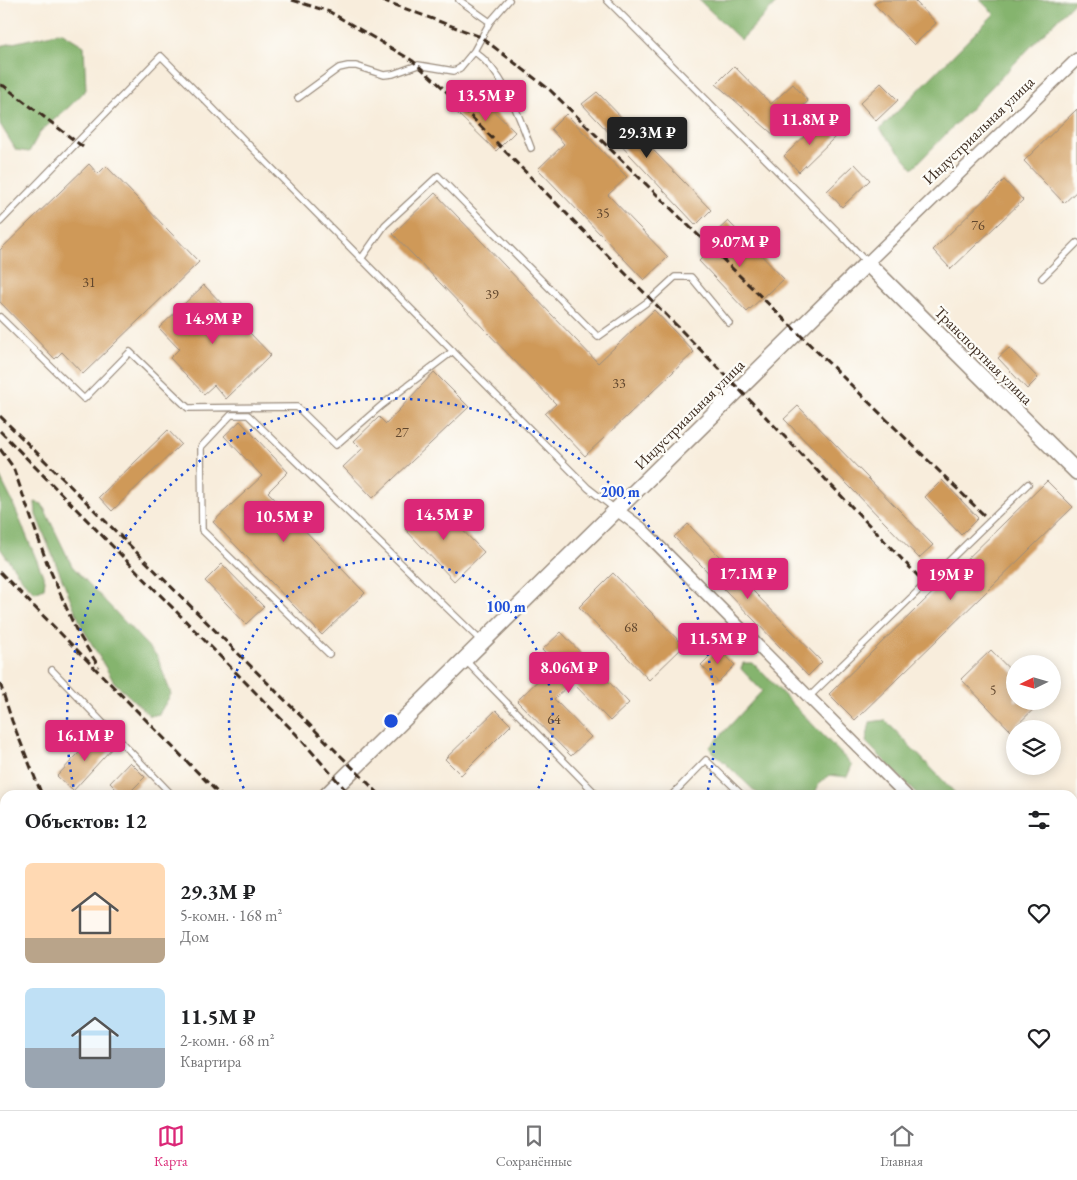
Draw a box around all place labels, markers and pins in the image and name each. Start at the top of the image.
pin: 13.5M ₽ [440,80,532,122]
pin: 11.8M ₽ [764,104,856,146]
pin: 29.3M ₽ [601,116,693,159]
pin: 9.07M ₽ [694,226,786,268]
pin: 14.9M ₽ [167,302,259,345]
pin: 14.5M ₽ [398,498,490,541]
pin: 10.5M ₽ [238,500,330,543]
pin: 17.1M ₽ [702,558,794,600]
pin: 19M ₽ [916,558,986,601]
pin: 11.5M ₽ [672,622,764,665]
pin: 8.06M ₽ [523,652,615,694]
centre of rings [382,712,400,730]
pin: 16.1M ₽ [39,720,131,762]

